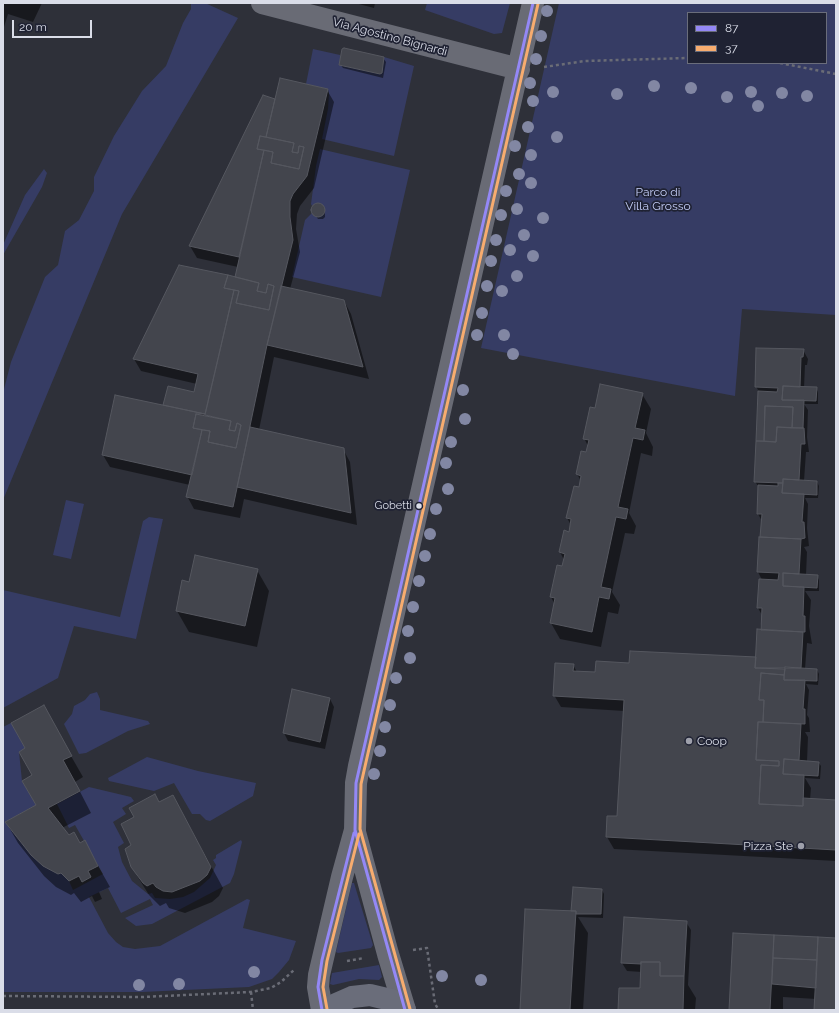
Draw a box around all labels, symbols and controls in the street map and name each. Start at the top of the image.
scale bar [14,12,94,38]
legend [687,12,827,64]
street label: Via Agostino Bignardi [331,15,449,59]
text: 20 m [19,20,47,34]
text: 87 [725,21,739,35]
text: 37 [725,41,738,55]
park label: Parco di Villa Grosso [625,185,691,213]
place label: Gobetti [375,499,412,513]
marker: Gobetti [414,501,424,511]
place label: Coop [697,734,727,748]
marker: Coop [684,736,694,746]
place label: Pizza Ste [743,839,793,853]
marker: Pizza Ste [796,841,806,851]

